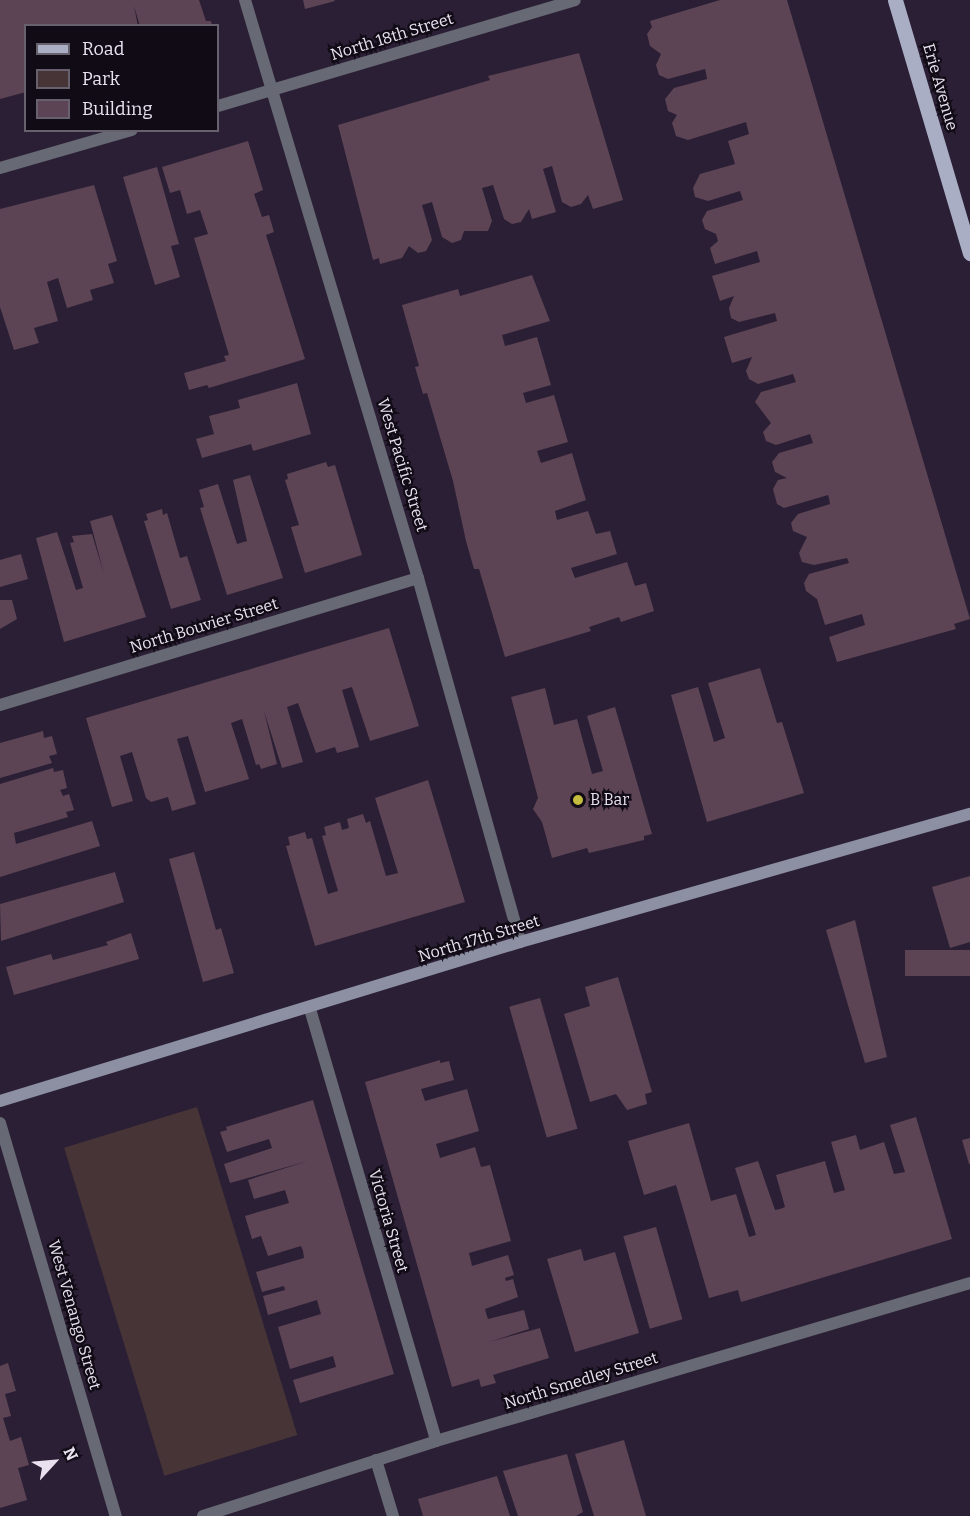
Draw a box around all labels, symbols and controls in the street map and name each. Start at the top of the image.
street label: North 18th Street [328,9,456,65]
legend [24,24,219,132]
text: Road [82,38,124,60]
street label: Erie Avenue [918,41,962,133]
text: Park [82,68,120,90]
text: Building [82,98,153,120]
street label: West Pacific Street [373,396,431,534]
street label: North Bouvier Street [128,594,280,658]
place label: B Bar [590,790,629,810]
marker: B Bar [571,793,585,807]
street label: North 17th Street [416,911,542,967]
street label: Victoria Street [364,1167,412,1275]
street label: West Venango Street [43,1238,105,1392]
street label: North Smedley Street [502,1348,660,1414]
north arrow [24,1432,84,1492]
text: N [59,1444,82,1464]

